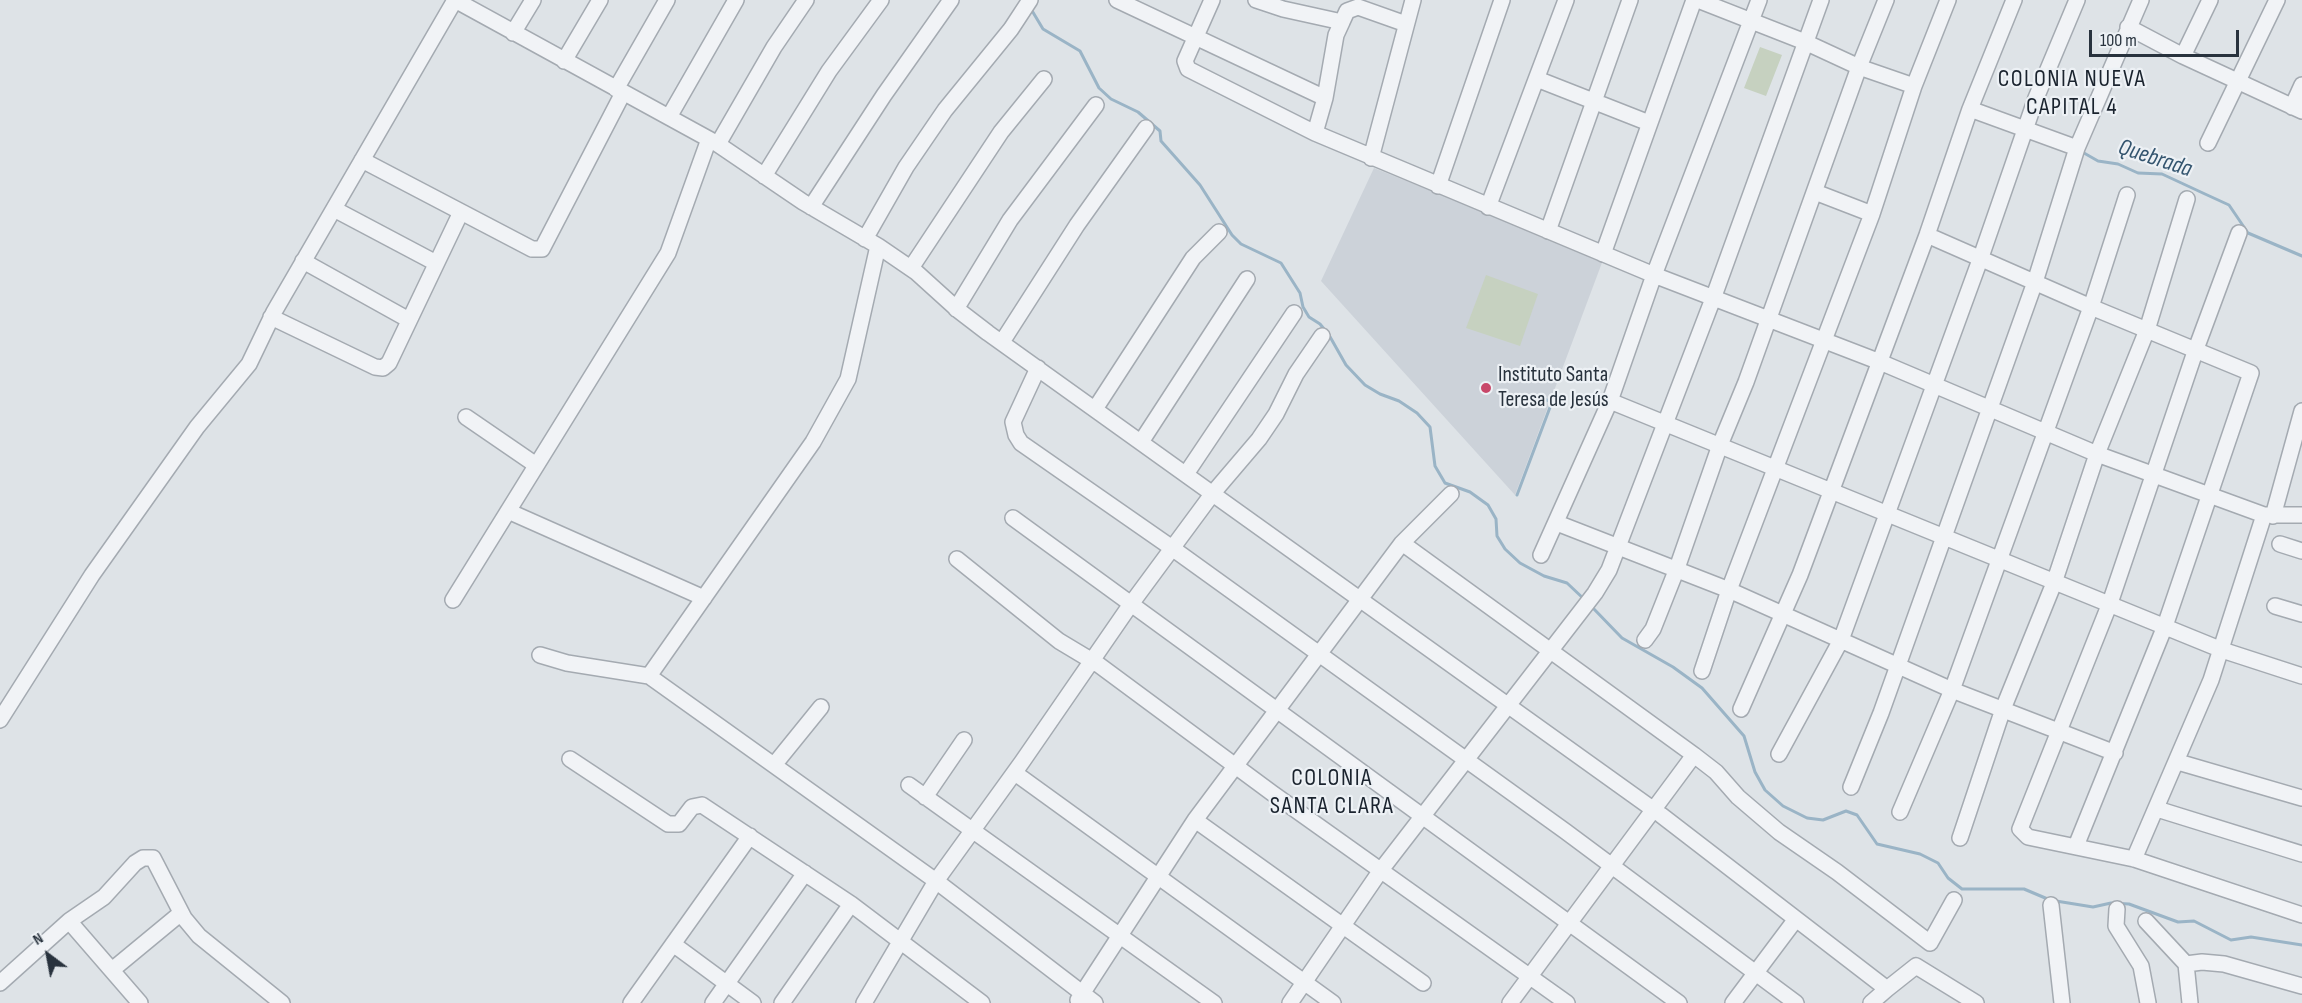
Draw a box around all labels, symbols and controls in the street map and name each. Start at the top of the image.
scale bar [2092,18,2242,56]
text: 100 m [2100,30,2137,51]
district label: COLONIA NUEVA CAPITAL 4 [1998,66,2146,122]
water label: Quebrada [2114,134,2196,184]
place label: Instituto Santa Teresa de Jesús [1498,362,1609,414]
marker: Instituto Santa Teresa de Jesús [1479,381,1493,395]
district label: COLONIA SANTA CLARA [1270,765,1394,821]
north arrow [18,925,78,985]
text: N [30,929,47,950]

